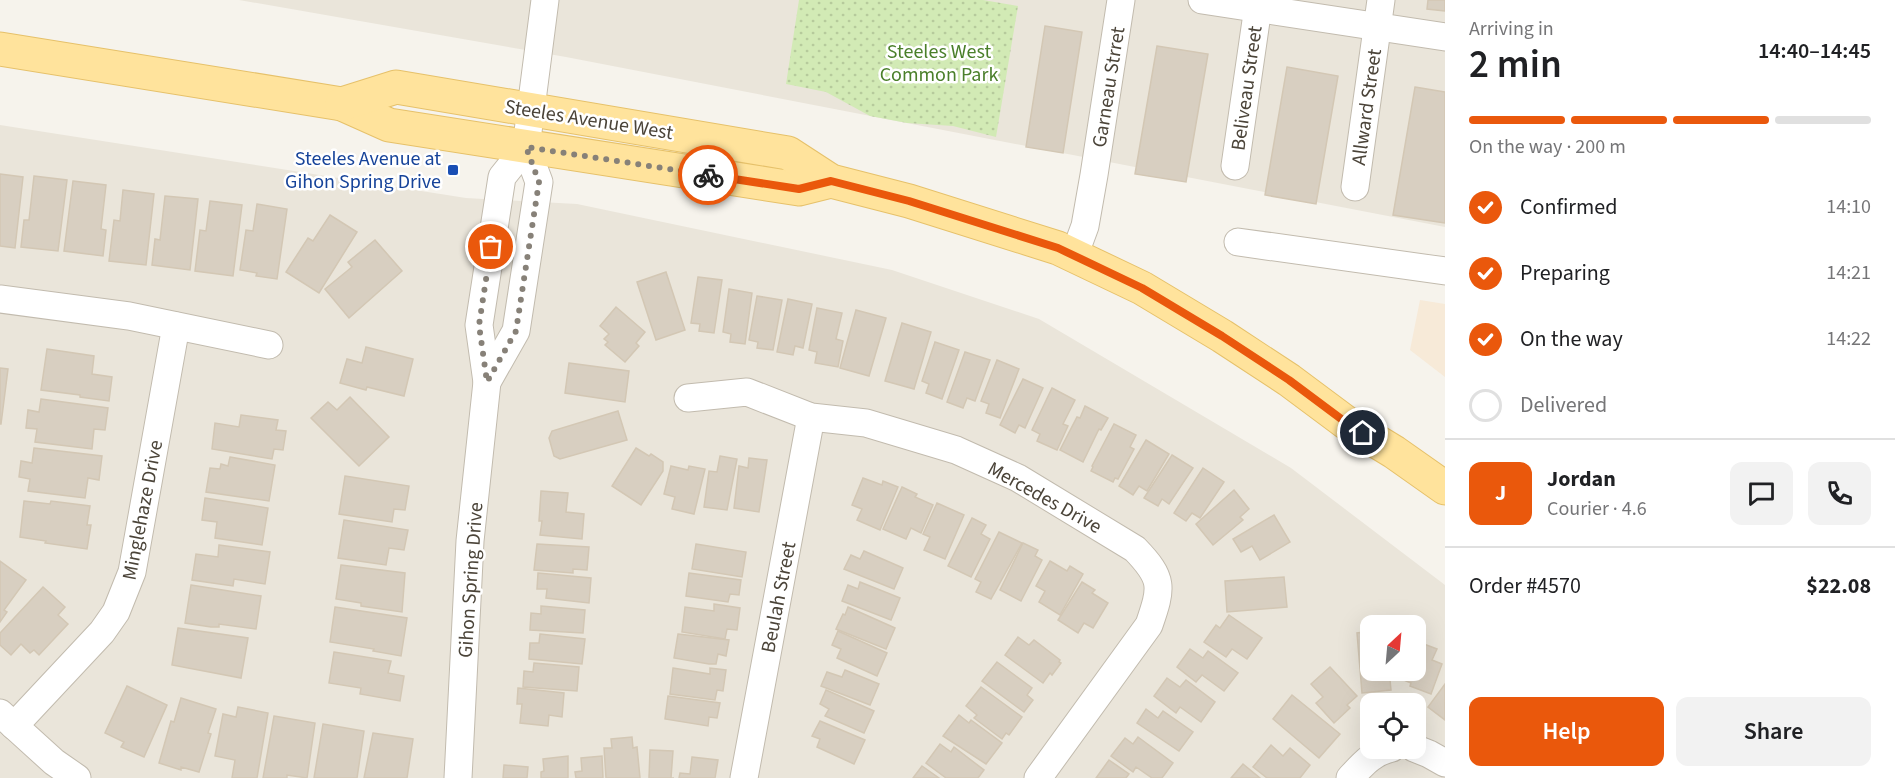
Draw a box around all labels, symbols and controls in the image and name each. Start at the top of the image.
text: Arriving in [1469,15,1554,43]
street label: Garneau Strret [1086,24,1132,150]
street label: Beliveau Street [1224,24,1270,152]
text: 14:40–14:45 [1758,35,1871,67]
text: 2 min [1469,37,1562,93]
park label: Steeles West Common Park [880,38,998,89]
street label: Allward Street [1345,47,1389,167]
street label: Steeles Avenue West [503,93,675,147]
text: On the way · 200 m [1469,133,1626,161]
place label: Steeles Avenue at Gihon Spring Drive [285,145,441,196]
courier [678,145,738,205]
icon: bike [692,159,725,192]
marker: Steeles Avenue at Gihon Spring Drive [446,163,460,177]
icon: check [1469,191,1502,224]
text: Confirmed [1520,191,1617,223]
text: 14:10 [1826,193,1871,221]
pin [465,221,516,272]
icon: bag [474,230,507,263]
icon: check [1469,257,1502,290]
text: Preparing [1520,257,1610,289]
text: 14:21 [1826,259,1871,287]
icon: check [1469,323,1502,356]
text: On the way [1520,323,1623,355]
text: 14:22 [1826,325,1871,353]
text: Delivered [1520,389,1607,421]
pin [1337,407,1388,458]
icon: home [1346,416,1379,449]
street label: Minglehaze Drive [116,438,170,583]
street label: Mercedes Drive [982,455,1107,541]
button: chat [1730,462,1793,525]
button: phone [1808,462,1871,525]
text: Jordan [1547,463,1616,495]
text: J [1495,477,1506,509]
text: Courier · 4.6 [1547,495,1647,523]
street label: Gihon Spring Drive [452,501,490,659]
street label: Beulah Street [754,539,804,655]
text: Order #4570 [1469,570,1581,602]
text: $22.08 [1806,570,1871,602]
north arrow [1360,615,1426,681]
map controls [1360,615,1426,759]
button: locate [1360,693,1426,759]
button: Help [1469,697,1664,766]
button: Share [1676,697,1871,766]

